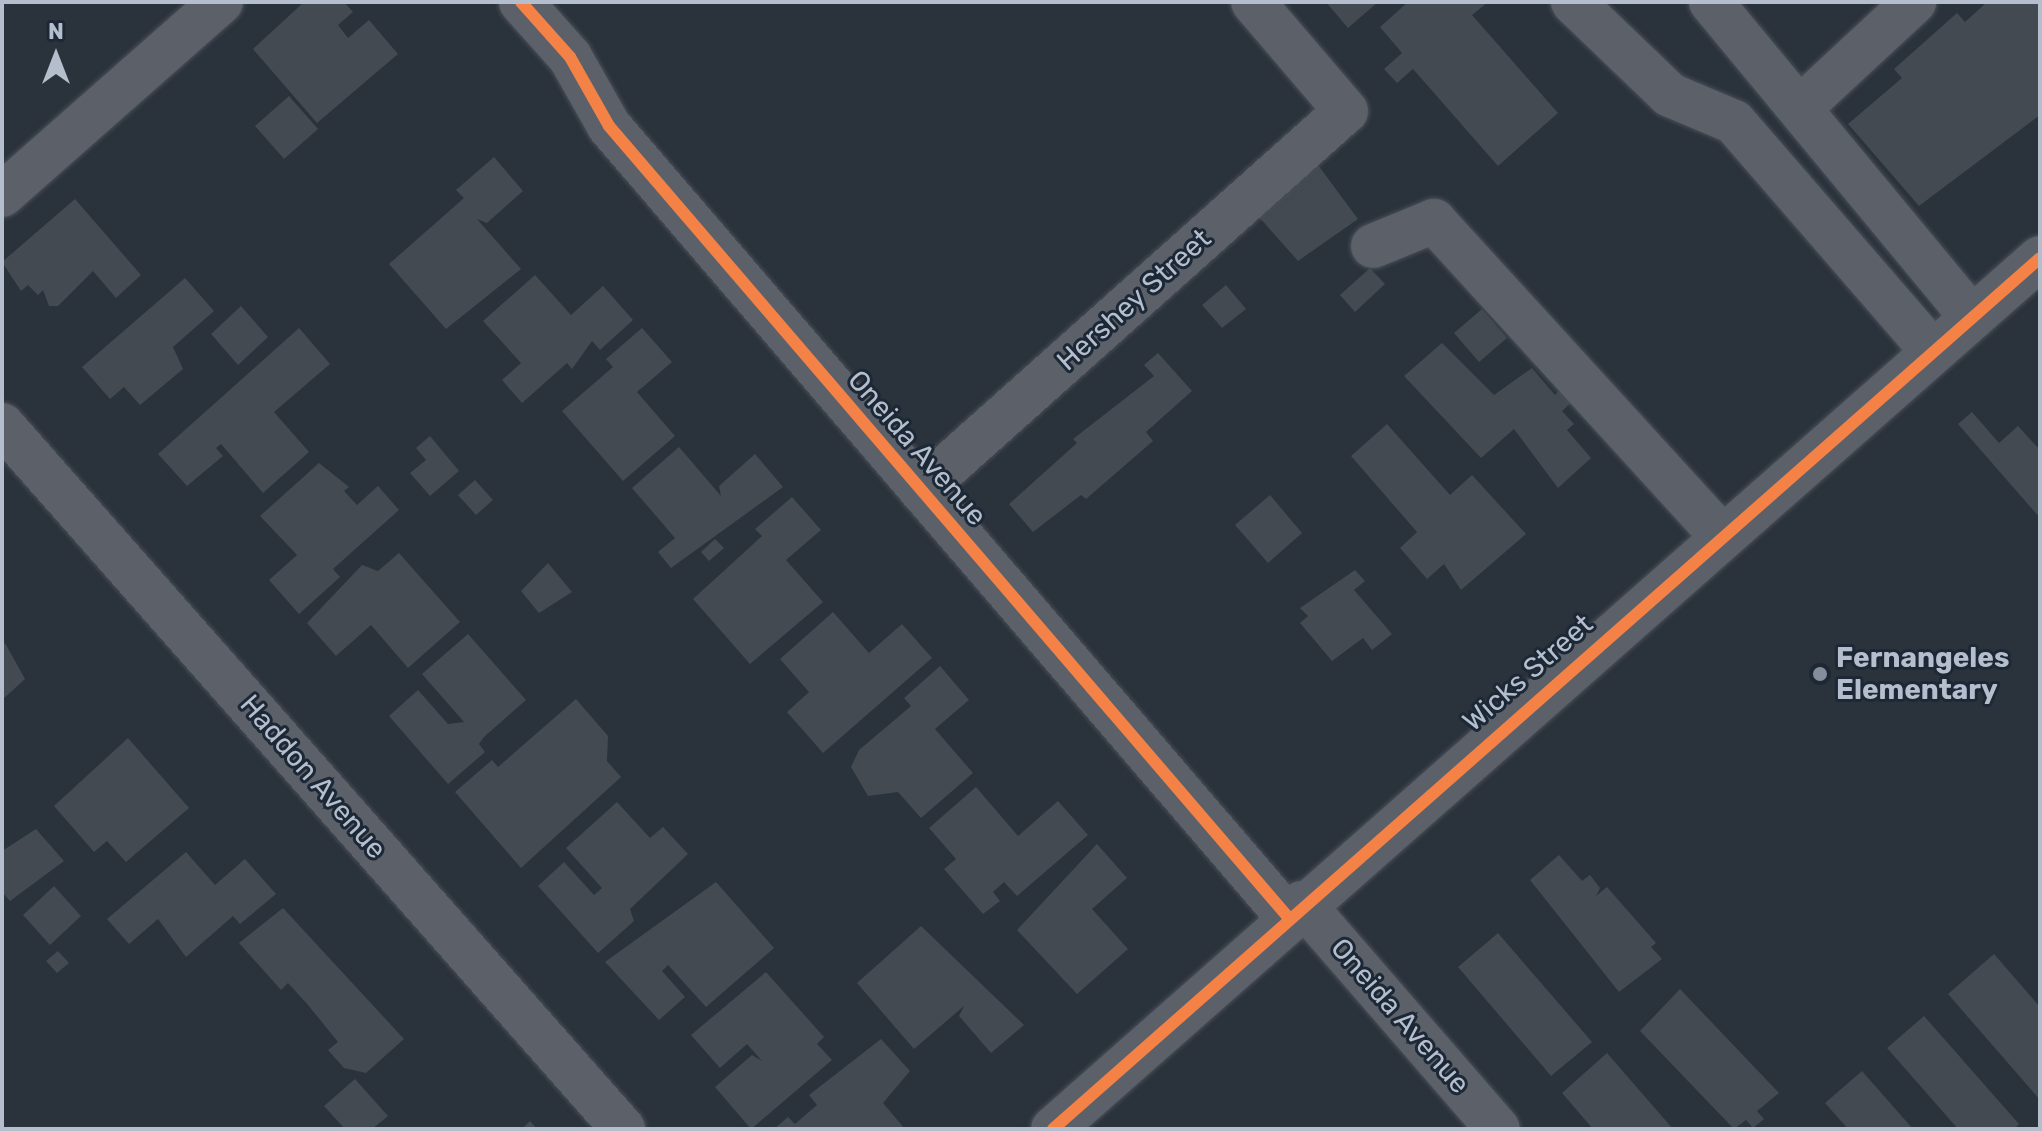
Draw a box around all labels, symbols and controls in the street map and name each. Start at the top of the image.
north arrow [16,16,96,96]
text: N [48,18,64,45]
street label: Hershey Street [1050,222,1218,378]
street label: Oneida Avenue [840,363,994,533]
street label: Wicks Street [1456,608,1600,738]
place label: Fernangeles Elementary [1836,641,2009,707]
marker: Fernangeles Elementary [1811,665,1829,683]
street label: Haddon Avenue [233,688,393,866]
street label: Oneida Avenue [1323,931,1477,1101]

